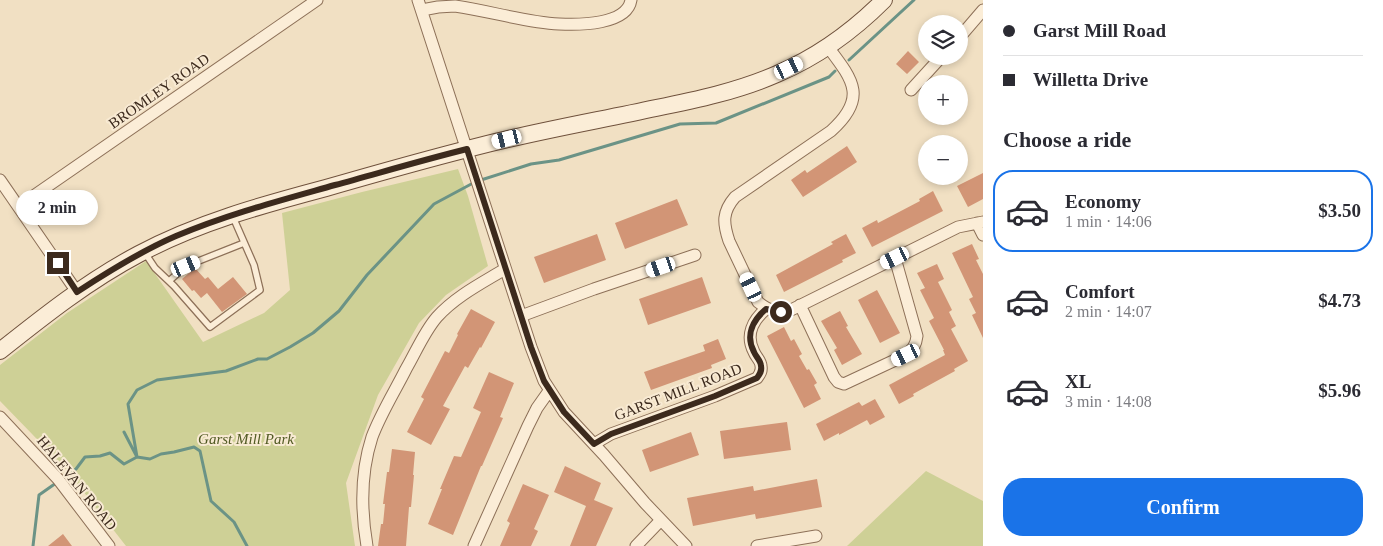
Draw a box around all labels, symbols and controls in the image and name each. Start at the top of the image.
map controls [918,15,968,185]
button: layers [918,15,968,65]
text: Garst Mill Road [1033,20,1166,41]
street label: BROMLEY ROAD [106,50,212,132]
car [772,55,805,81]
text: Willetta Drive [1033,69,1148,90]
button: + [918,75,968,125]
text: Choose a ride [1003,127,1131,152]
car [490,128,523,150]
button: − [918,135,968,185]
icon: car [1005,189,1050,234]
callout: 2 min [17,190,99,226]
text: Economy [1065,191,1141,212]
text: 2 min [38,199,76,216]
text: $3.50 [1318,200,1361,221]
text: 1 min · 14:06 [1065,213,1152,230]
car [878,245,911,271]
route end [47,252,69,274]
car [169,253,202,279]
car [644,255,677,279]
car [737,270,764,304]
icon: car [1005,279,1050,324]
text: Comfort [1065,281,1135,302]
text: $4.73 [1318,290,1361,311]
route start [770,301,792,323]
text: 2 min · 14:07 [1065,303,1152,320]
car [889,342,922,368]
street label: GARST MILL ROAD [612,360,744,424]
icon: car [1005,369,1050,414]
text: XL [1065,371,1091,392]
text: $5.96 [1318,380,1361,401]
text: 3 min · 14:08 [1065,393,1152,410]
park label: Garst Mill Park [198,431,294,447]
street label: HALEVAN ROAD [34,433,120,534]
button: Confirm [1003,478,1363,536]

